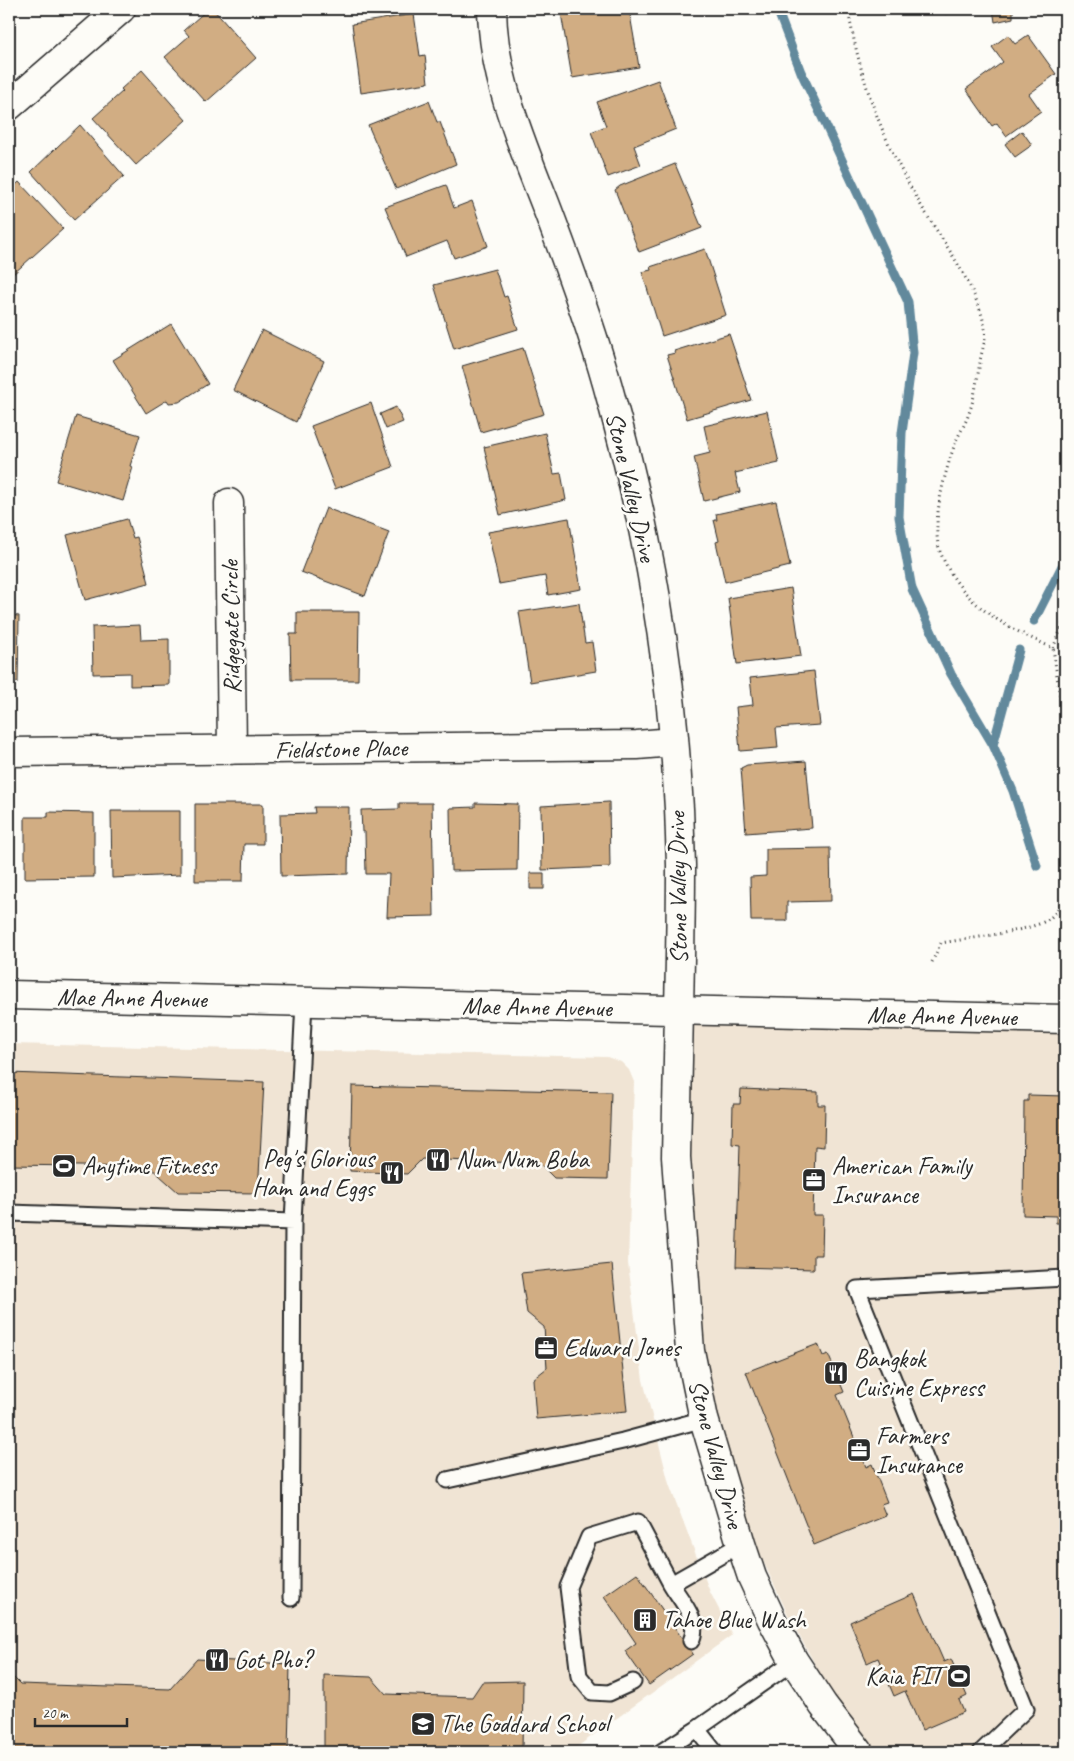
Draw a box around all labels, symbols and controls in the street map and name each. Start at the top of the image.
street label: Stone Valley Drive [598,409,664,567]
street label: Ridgegate Circle [214,558,248,694]
street label: Fieldstone Place [275,732,409,766]
street label: Stone Valley Drive [661,810,695,964]
street label: Mae Anne Avenue [57,981,209,1015]
street label: Mae Anne Avenue [462,990,614,1024]
street label: Mae Anne Avenue [867,999,1019,1033]
place label: Peg's Glorious Ham and Eggs [252,1143,376,1204]
place label: Num Num Boba [456,1144,591,1176]
restaurant icon: Num Num Boba [425,1147,451,1173]
place label: Anytime Fitness [82,1150,218,1182]
place label: American Family Insurance [832,1150,974,1211]
sports icon: Anytime Fitness [51,1153,77,1179]
restaurant icon: Peg's Glorious Ham and Eggs [379,1160,405,1186]
office icon: American Family Insurance [801,1167,827,1193]
place label: Edward Jones [564,1332,683,1364]
office icon: Edward Jones [533,1335,559,1361]
place label: Bangkok Cuisine Express [854,1343,986,1404]
restaurant icon: Bangkok Cuisine Express [823,1360,849,1386]
street label: Stone Valley Drive [681,1376,752,1534]
place label: Farmers Insurance [876,1420,964,1481]
office icon: Farmers Insurance [846,1437,872,1463]
place label: Tahoe Blue Wash [662,1604,807,1636]
building icon: Tahoe Blue Wash [632,1607,658,1633]
place label: Got Pho? [234,1644,315,1676]
restaurant icon: Got Pho? [204,1647,230,1673]
place label: Kaia FIT [866,1660,949,1692]
sports icon: Kaia FIT [946,1663,972,1689]
scale bar [35,1696,128,1728]
text: 20 m [42,1704,69,1723]
place label: The Goddard School [440,1708,614,1740]
school or university icon: The Goddard School [410,1711,436,1737]

